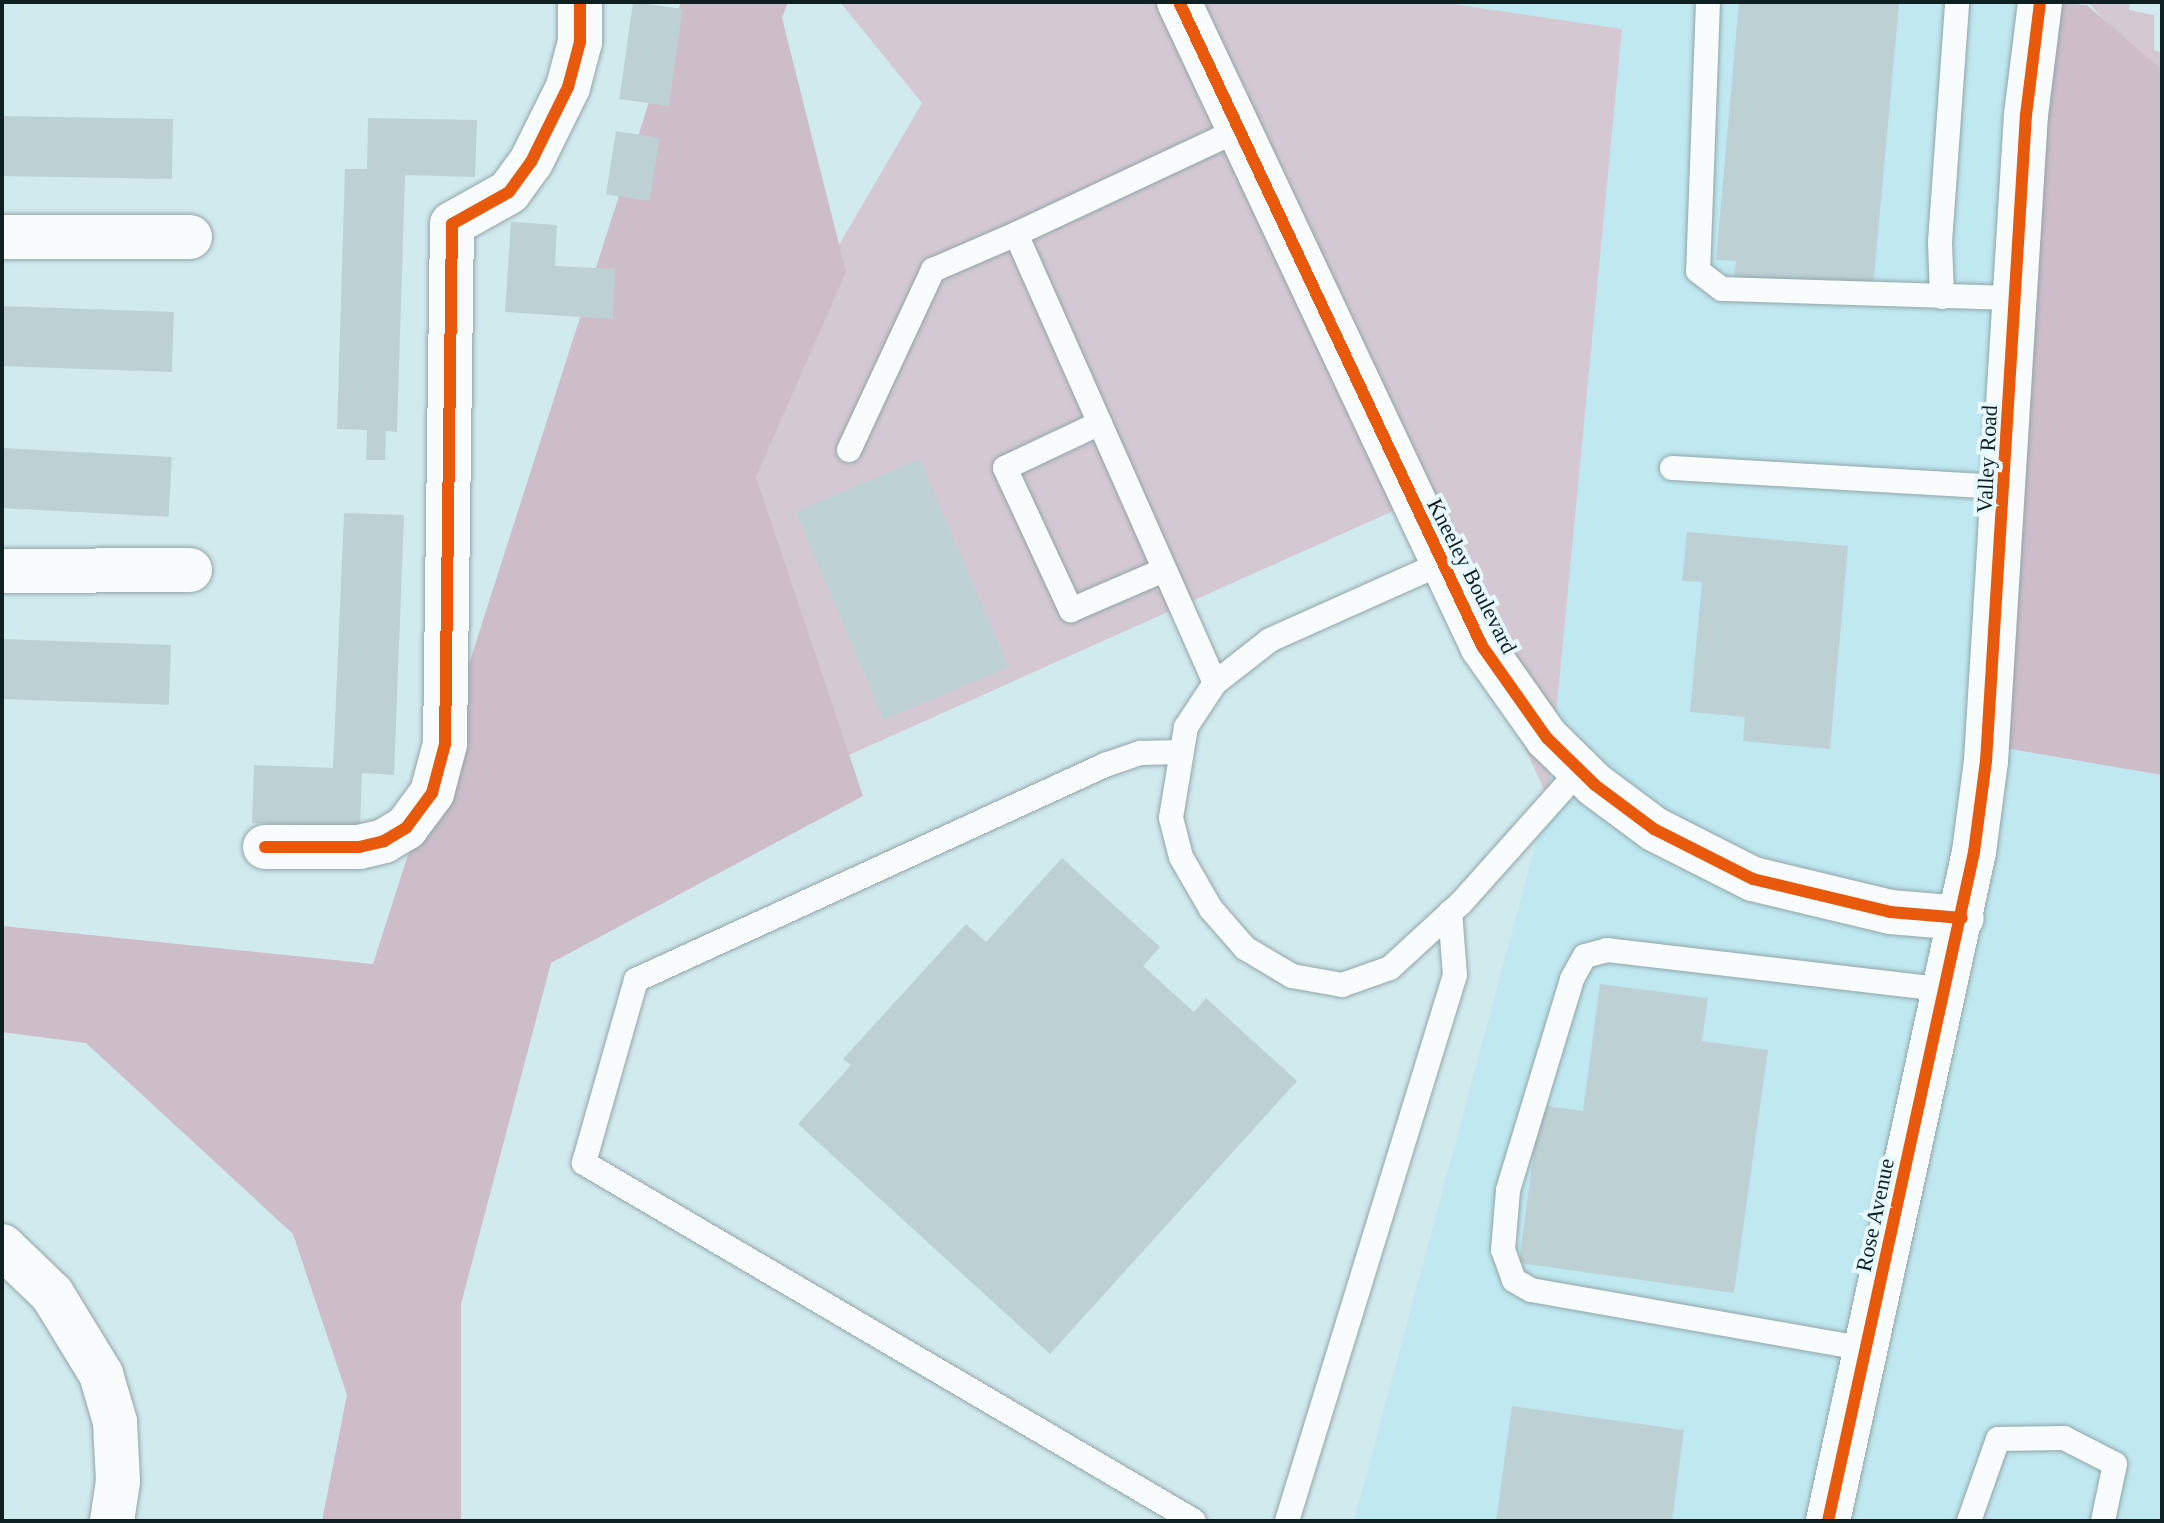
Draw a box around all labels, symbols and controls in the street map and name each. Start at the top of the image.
street label: Valley Road [1971,404,2003,514]
street label: Kneeley Boulevard [1422,494,1522,658]
street label: Rose Avenue [1850,1155,1900,1275]

